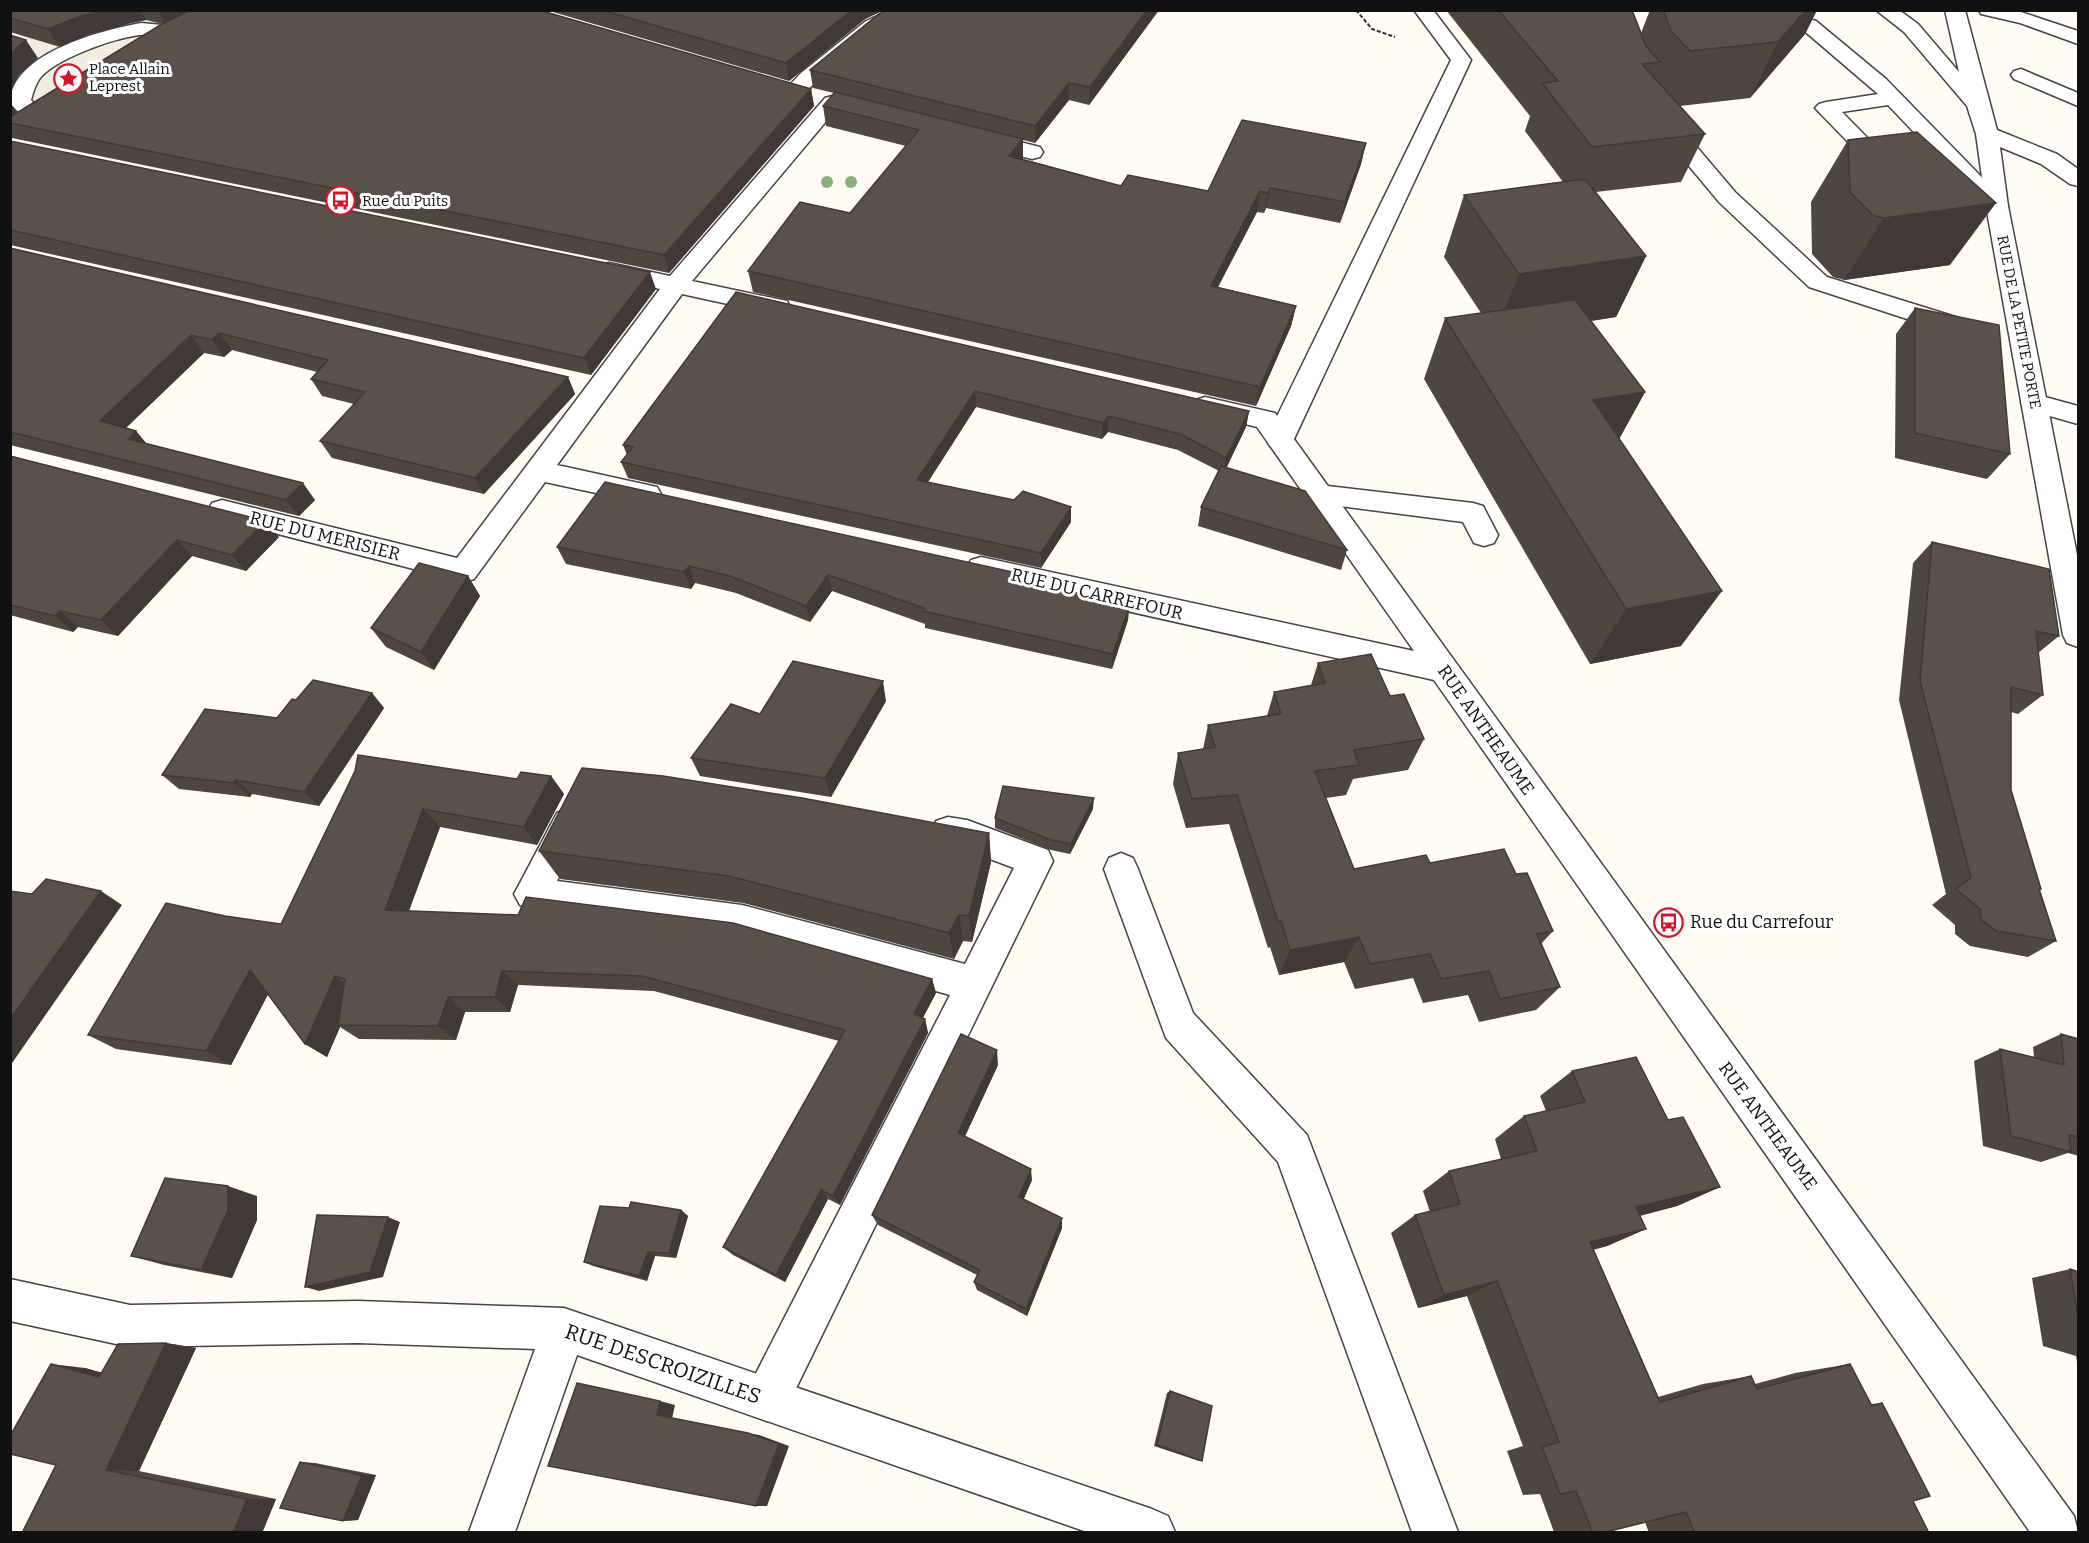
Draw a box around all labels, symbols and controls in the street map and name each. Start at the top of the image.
place label: Place Allain Leprest [89,60,170,95]
place icon: Place Allain Leprest [52,62,84,94]
bus stop icon: Rue du Puits [325,185,357,217]
place label: Rue du Puits [362,192,448,210]
street label: RUE DE LA PETITE PORTE [1993,234,2045,410]
street label: RUE DU MERISIER [247,507,403,565]
street label: RUE DU CARREFOUR [1009,563,1185,625]
street label: RUE ANTHEAUME [1433,661,1539,799]
bus stop icon: Rue du Carrefour [1653,906,1685,938]
place label: Rue du Carrefour [1690,911,1833,933]
street label: RUE ANTHEAUME [1714,1057,1822,1195]
street label: RUE DESCROIZILLES [562,1318,764,1410]

